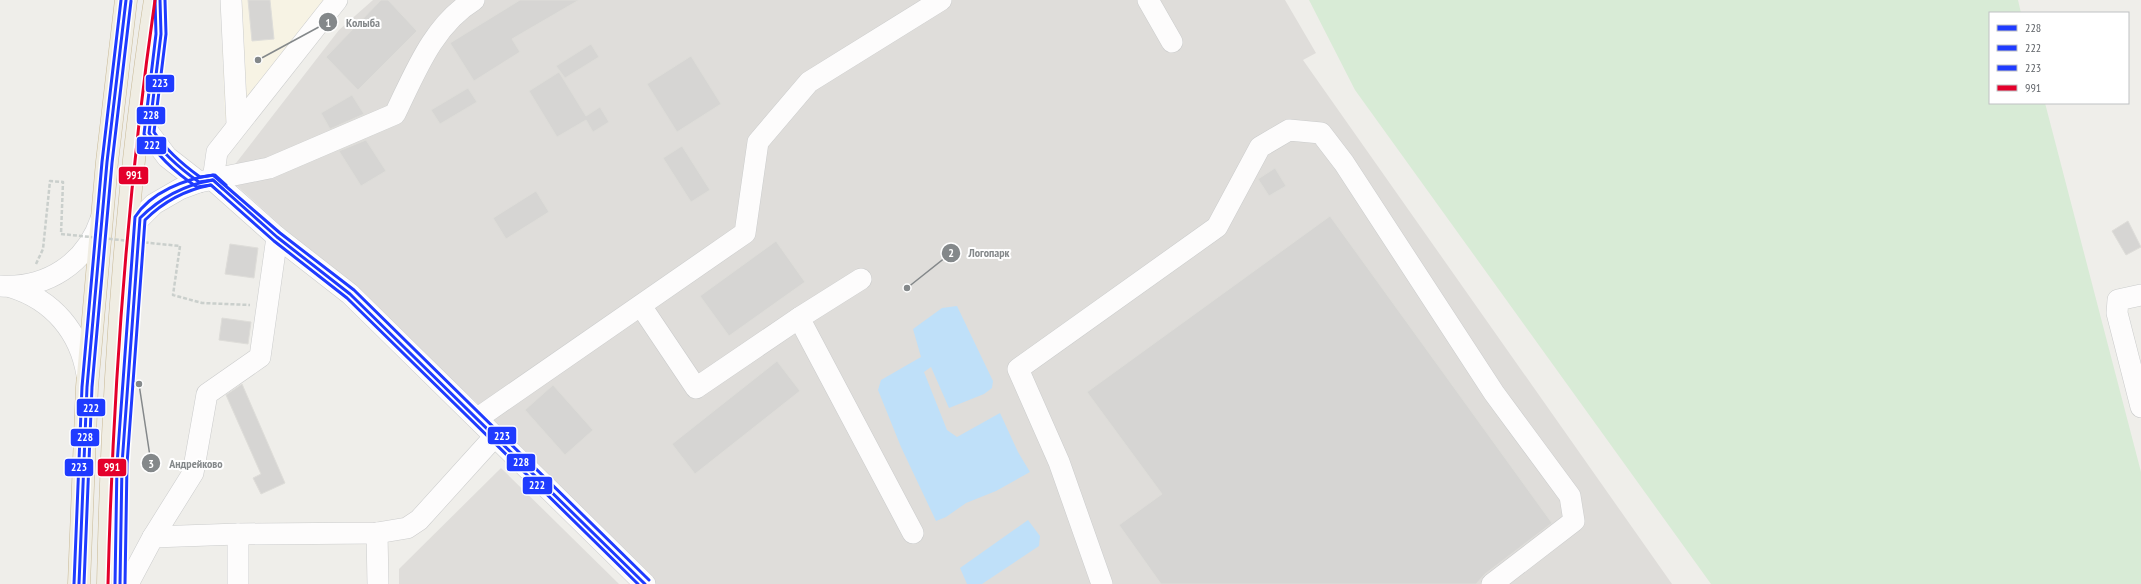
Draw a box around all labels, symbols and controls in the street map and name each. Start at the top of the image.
callout: Колыба [318,10,388,34]
legend [1989,12,2129,104]
text: 1 [325,15,331,30]
text: Колыба [346,15,380,30]
text: 228 [2025,20,2041,35]
text: 222 [2025,40,2041,55]
text: 223 [2025,60,2041,75]
line badge: 223 [145,74,175,93]
text: 223 [152,76,168,90]
text: 991 [2025,80,2041,95]
line badge: 228 [136,106,166,125]
text: 228 [143,108,159,122]
line badge: 222 [136,136,167,155]
text: 222 [144,138,160,152]
line badge: 991 [118,166,149,185]
text: 991 [126,168,142,182]
callout: Логопарк [941,241,1018,265]
text: 2 [948,245,954,260]
text: Логопарк [967,245,1010,260]
line badge: 222 [76,398,106,417]
text: 222 [83,401,99,415]
line badge: 223 [487,426,517,445]
line badge: 228 [70,428,100,447]
text: 223 [494,429,510,443]
text: 228 [77,430,93,444]
callout: Андрейково [141,451,231,475]
line badge: 228 [506,453,536,472]
text: 228 [513,455,529,469]
text: 3 [148,456,154,471]
text: Андрейково [168,456,223,471]
line badge: 223 [64,458,94,477]
line badge: 991 [97,458,127,477]
text: 223 [71,460,87,474]
text: 991 [104,460,120,474]
line badge: 222 [522,476,553,495]
text: 222 [529,478,545,492]

